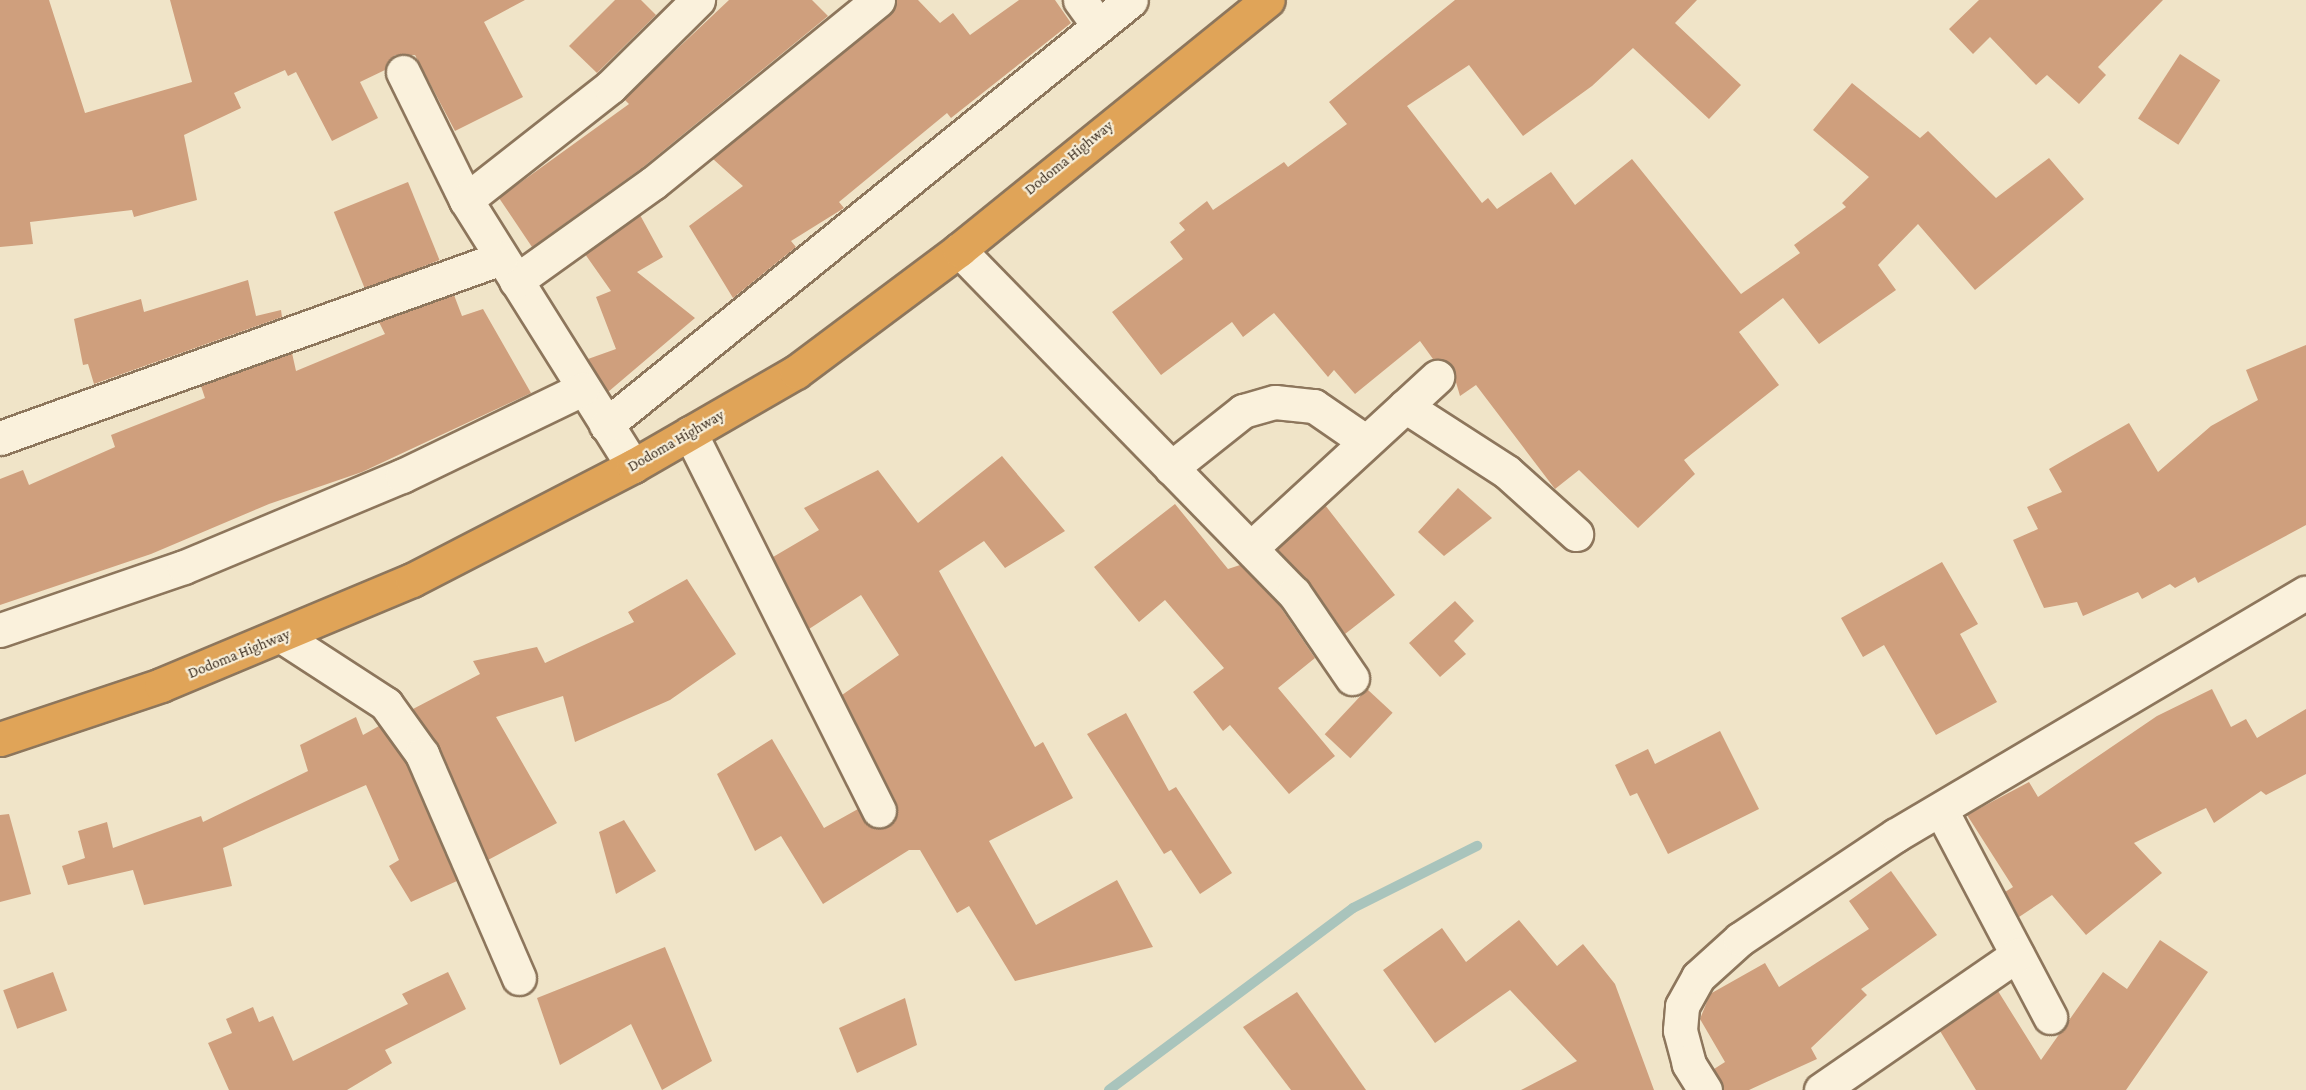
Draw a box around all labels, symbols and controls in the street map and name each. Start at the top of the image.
street label: Dodoma Highway [1021,117,1117,199]
street label: Dodoma Highway [625,406,727,476]
street label: Dodoma Highway [185,625,293,683]

